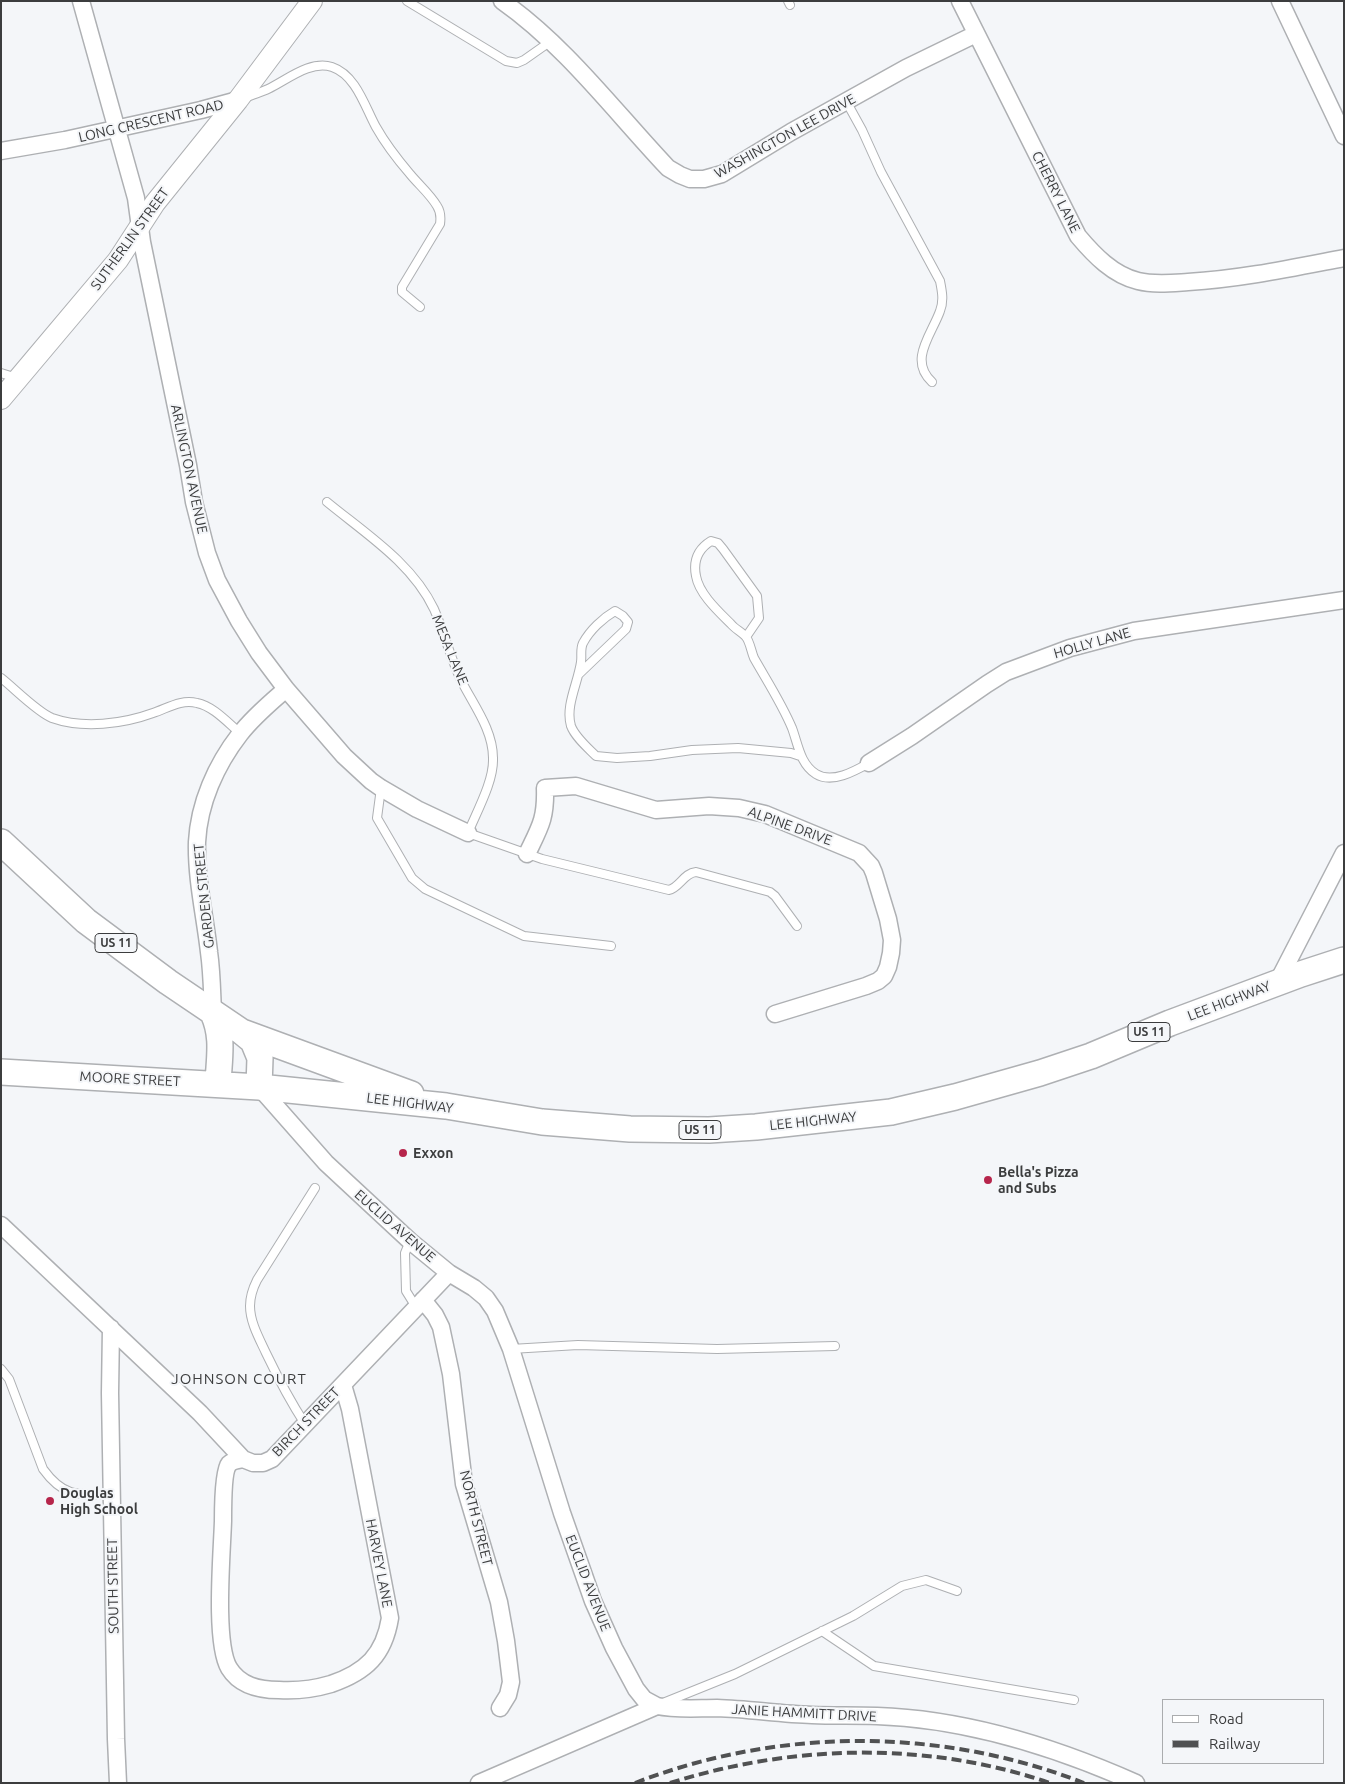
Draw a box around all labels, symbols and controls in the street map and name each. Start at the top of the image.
street label: WASHINGTON LEE DRIVE [712,90,858,182]
street label: LONG CRESCENT ROAD [77,96,225,146]
street label: CHERRY LANE [1028,148,1084,236]
street label: SUTHERLIN STREET [87,185,173,293]
street label: ARLINGTON AVENUE [167,403,211,535]
street label: MESA LANE [428,612,472,688]
street label: HOLLY LANE [1052,624,1132,662]
street label: ALPINE DRIVE [746,803,834,849]
street label: GARDEN STREET [190,843,218,949]
road number: US 11 [95,934,137,952]
street label: LEE HIGHWAY [1185,977,1273,1025]
road number: US 11 [1128,1022,1170,1042]
street label: MOORE STREET [79,1068,181,1090]
street label: LEE HIGHWAY [366,1089,454,1117]
street label: LEE HIGHWAY [769,1108,857,1134]
road number: US 11 [679,1120,721,1140]
place label: Exxon [413,1145,453,1161]
marker: Exxon [397,1147,409,1159]
place label: Bella's Pizza and Subs [998,1164,1079,1196]
marker: Bella's Pizza and Subs [982,1174,994,1186]
street label: EUCLID AVENUE [351,1186,439,1266]
district label: JOHNSON COURT [170,1370,308,1388]
street label: BIRCH STREET [269,1384,343,1460]
street label: NORTH STREET [456,1469,496,1567]
place label: Douglas High School [60,1485,138,1518]
marker: Douglas High School [44,1495,56,1507]
street label: HARVEY LANE [362,1517,396,1609]
street label: EUCLID AVENUE [562,1532,614,1634]
street label: SOUTH STREET [104,1538,122,1634]
legend [1162,1699,1325,1764]
street label: JANIE HAMMITT DRIVE [731,1701,877,1725]
text: Road [1209,1710,1244,1727]
text: Railway [1209,1735,1260,1752]

